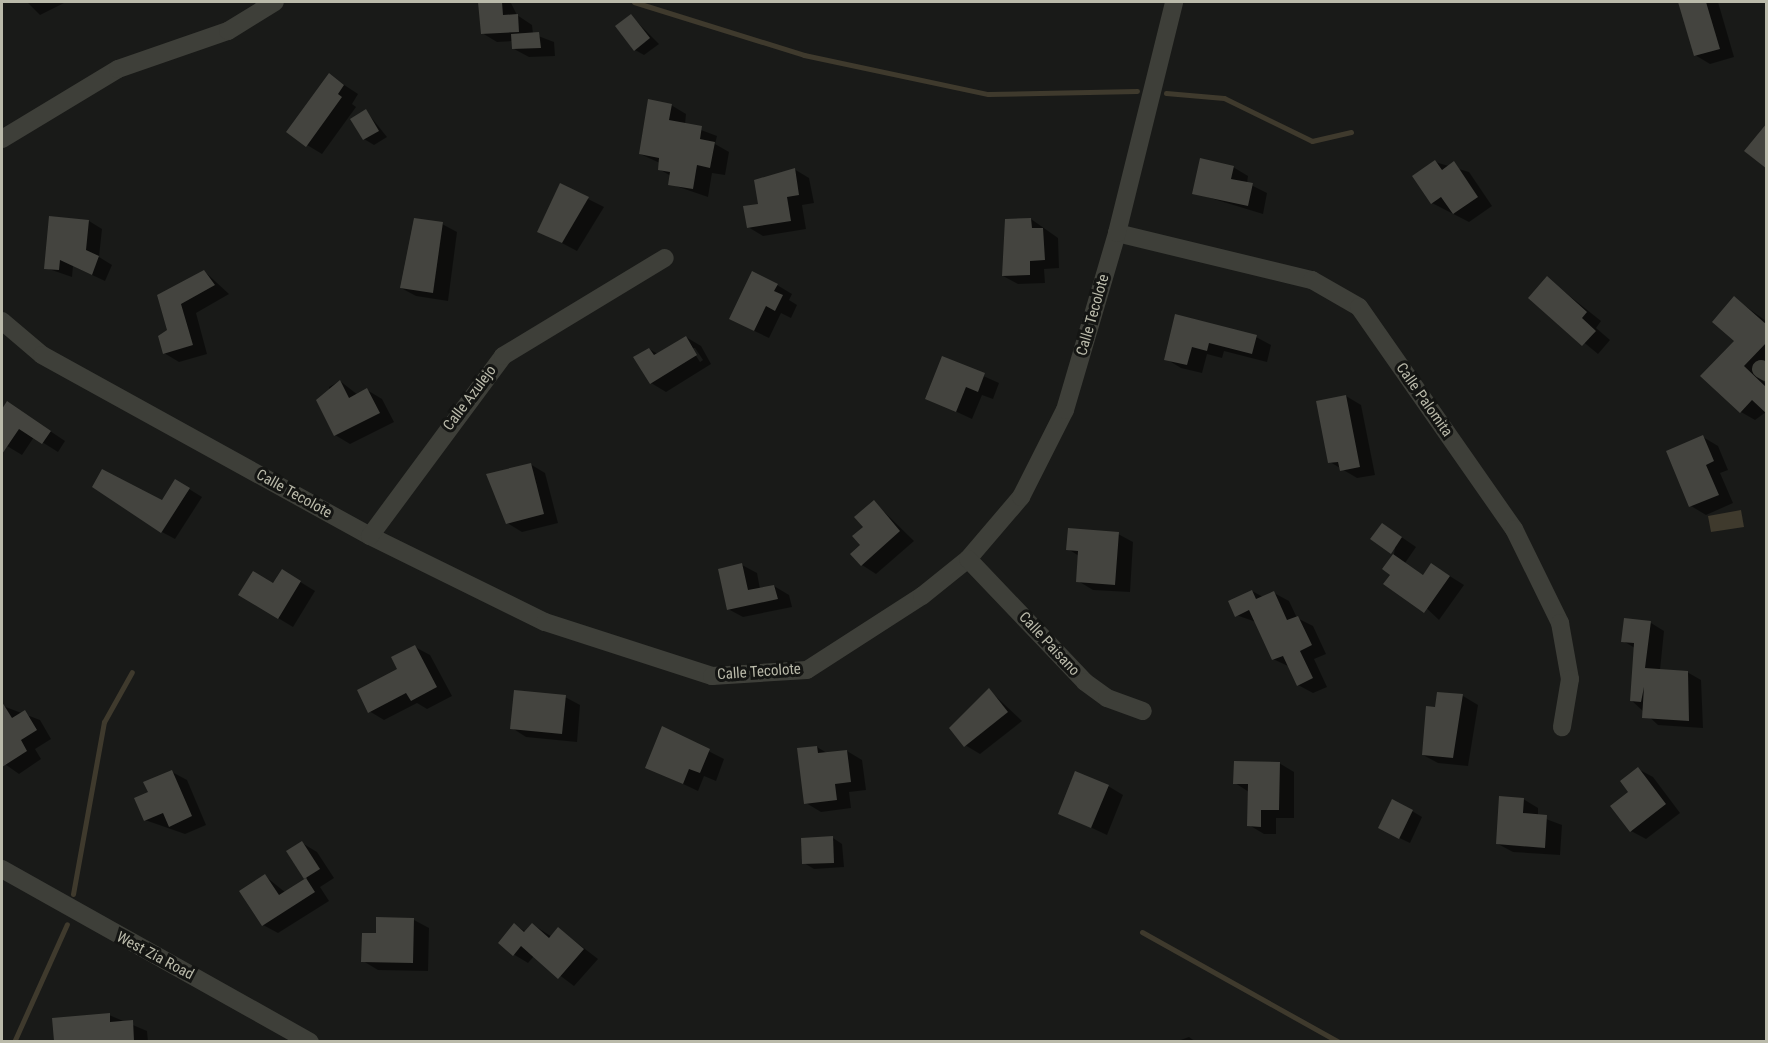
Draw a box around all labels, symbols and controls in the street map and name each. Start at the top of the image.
street label: Calle Tecolote [1073,272,1113,358]
street label: Calle Palomita [1392,360,1456,440]
street label: Calle Azulejo [440,362,500,434]
street label: Calle Tecolote [253,466,335,522]
street label: Calle Paisano [1015,608,1083,680]
street label: Calle Tecolote [716,660,802,684]
street label: West Zia Road [113,928,197,984]

